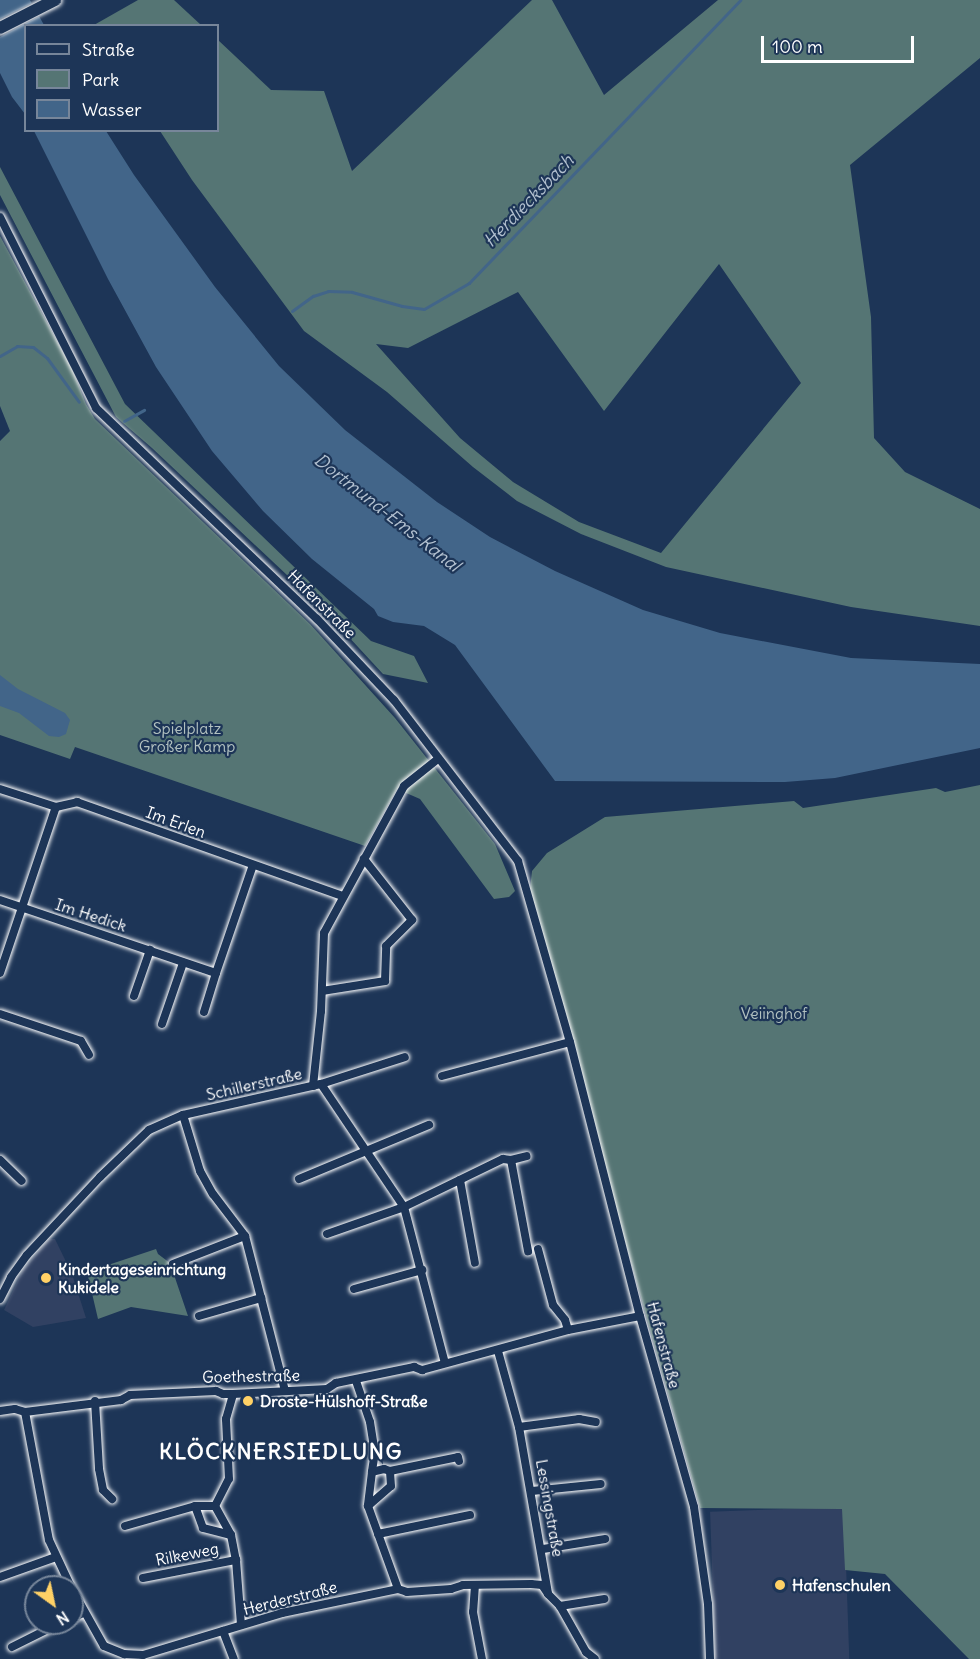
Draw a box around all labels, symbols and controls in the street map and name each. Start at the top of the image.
legend [24,24,219,132]
scale bar [764,24,917,62]
text: 100 m [772,35,823,58]
text: Straße [82,38,135,61]
text: Park [82,68,119,91]
text: Wasser [82,98,141,121]
water label: Herdiecksbach [479,150,579,252]
water label: Dortmund-Ems-Kanal [310,449,464,577]
street label: Hafenstraße [284,566,360,642]
park label: Spielplatz Großer Kamp [139,718,235,756]
street label: Im Erlen [144,802,208,842]
street label: Im Hedick [53,894,129,936]
park label: Veiinghof [741,1003,807,1023]
street label: Schillerstraße [204,1064,304,1104]
place label: Kindertageseinrichtung Kukidele [58,1259,226,1297]
marker: Kindertageseinrichtung Kukidele [39,1271,53,1285]
street label: Hafenstraße [643,1300,685,1390]
street label: Goethestraße [202,1366,300,1386]
place label: Droste-Hülshoff-Straße [260,1391,428,1411]
marker: Droste-Hülshoff-Straße [241,1394,255,1408]
district label: KLÖCKNERSIEDLUNG [159,1439,403,1465]
street label: Lessingstraße [532,1458,568,1558]
street label: Rilkeweg [154,1538,220,1570]
north arrow [24,1575,84,1635]
place label: Hafenschulen [792,1575,891,1595]
street label: Herderstraße [241,1577,339,1619]
marker: Hafenschulen [773,1578,787,1592]
text: N [53,1607,73,1630]

